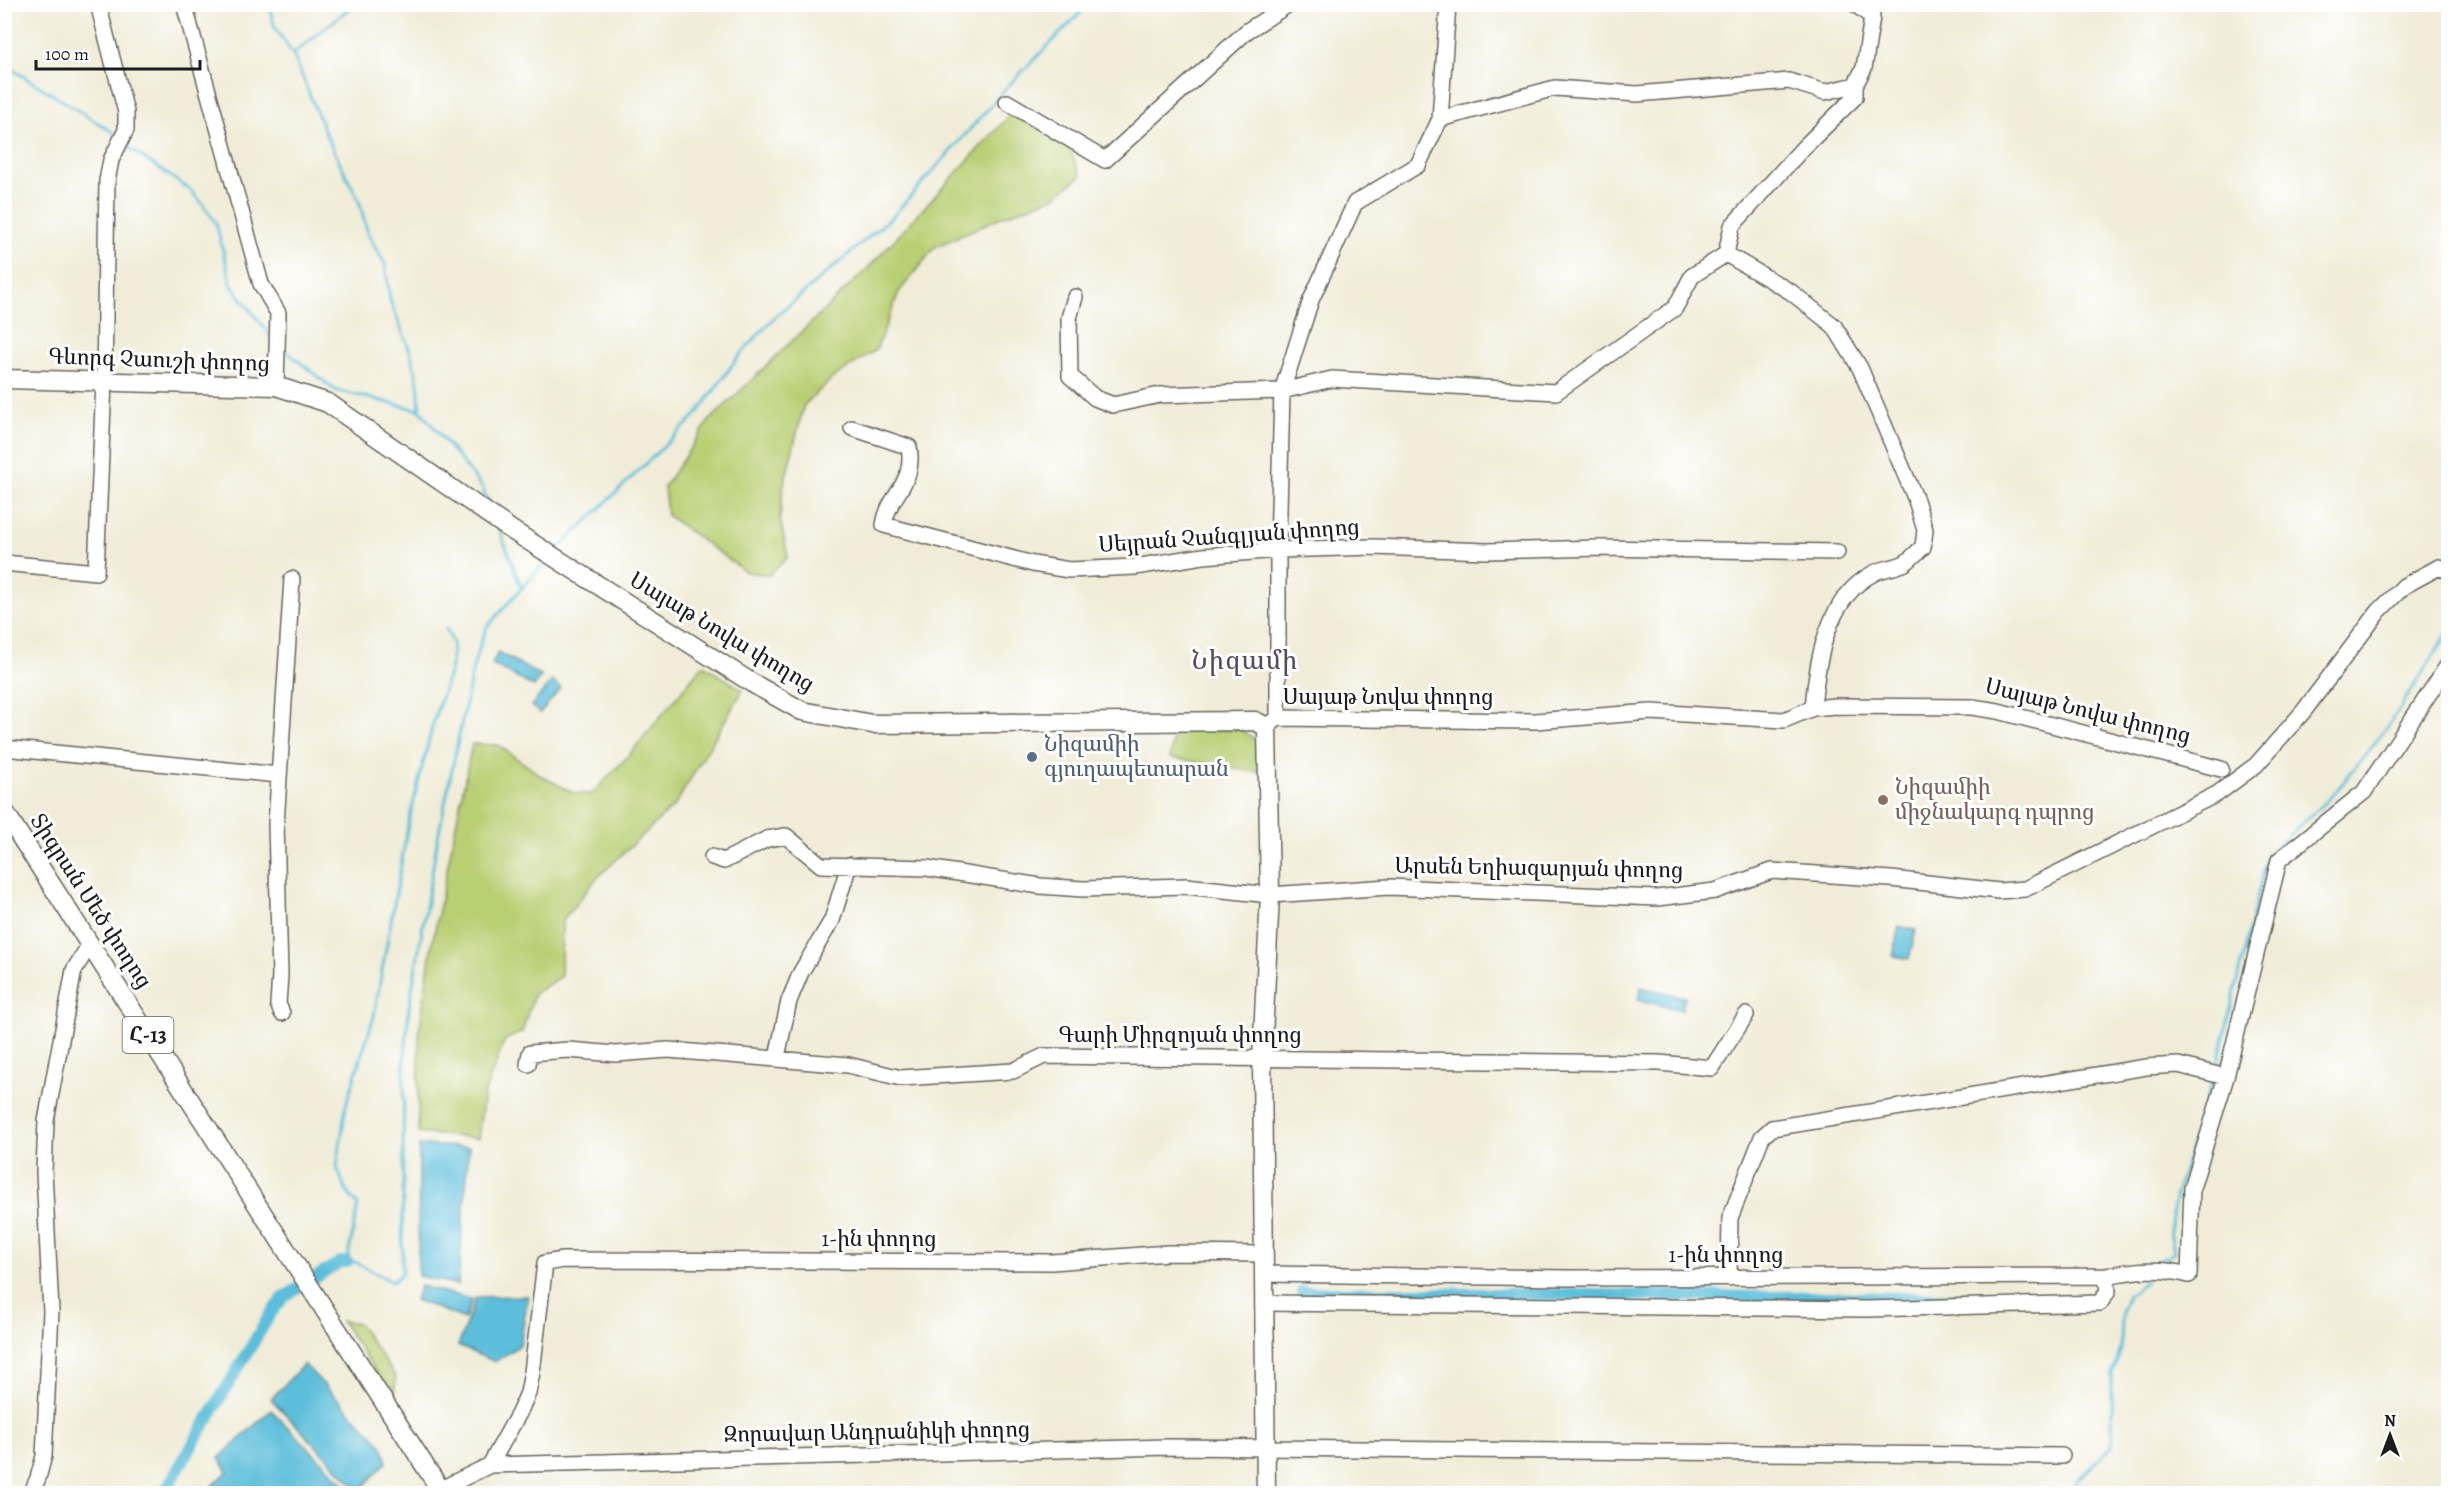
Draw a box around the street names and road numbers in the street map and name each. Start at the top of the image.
street label: Գևորգ Չաուշի փողոց [48,341,270,379]
street label: Սեյրան Չանգլյան փողոց [1097,512,1361,560]
street label: Սայաթ Նովա փողոց [624,565,820,699]
street label: Սայաթ Նովա փողոց [1982,671,2194,751]
street label: Սայաթ Նովա փողոց [1283,682,1493,712]
street label: Տիգրան Մեծ փողոց [23,808,159,994]
street label: Արսեն Եղիազարյան փողոց [1394,850,1684,886]
road number: Հ-13 [122,1017,174,1053]
street label: Գարի Միրզոյան փողոց [1058,1020,1302,1050]
street label: 1-ին փողոց [821,1224,937,1254]
street label: 1-ին փողոց [1668,1240,1784,1270]
street label: Զորավար Անդրանիկի փողոց [724,1414,1030,1450]

